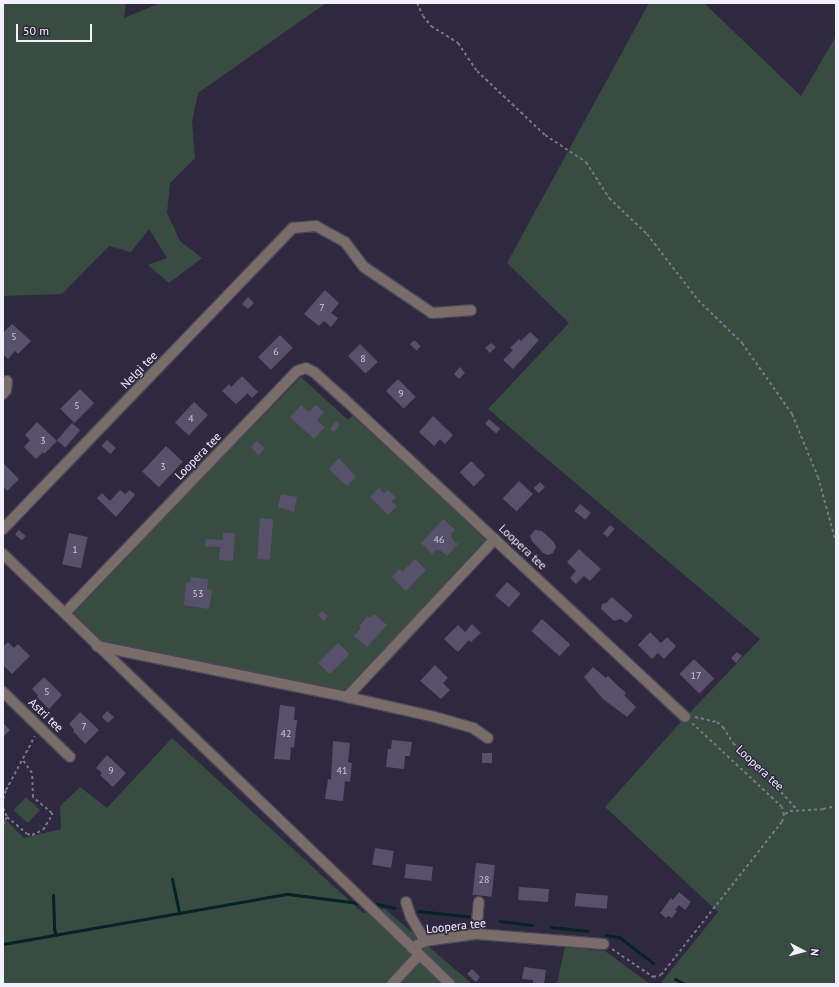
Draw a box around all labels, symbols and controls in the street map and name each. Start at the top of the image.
scale bar [18,16,94,42]
text: 50 m [23,23,49,38]
house number: 7 [319,302,325,314]
house number: 5 [11,331,17,343]
house number: 6 [273,346,279,358]
street label: Nelgi tee [118,348,160,392]
house number: 8 [360,353,366,365]
house number: 9 [398,388,404,400]
house number: 5 [74,400,80,412]
house number: 4 [188,413,194,425]
street label: Loopera tee [172,429,224,483]
house number: 3 [40,435,46,447]
house number: 3 [160,461,166,473]
street label: Loopera tee [496,521,550,573]
house number: 46 [434,534,444,546]
house number: 1 [72,544,78,556]
house number: 53 [193,588,203,600]
house number: 17 [691,670,701,682]
house number: 5 [44,686,50,698]
street label: Astri tee [26,695,66,735]
house number: 7 [81,721,87,733]
house number: 42 [281,728,291,740]
street label: Loopera tee [733,742,787,794]
house number: 9 [108,765,114,777]
house number: 41 [337,765,347,777]
house number: 28 [479,874,489,886]
street label: Loopera tee [425,916,487,936]
north arrow [783,931,823,971]
text: N [808,948,822,957]

